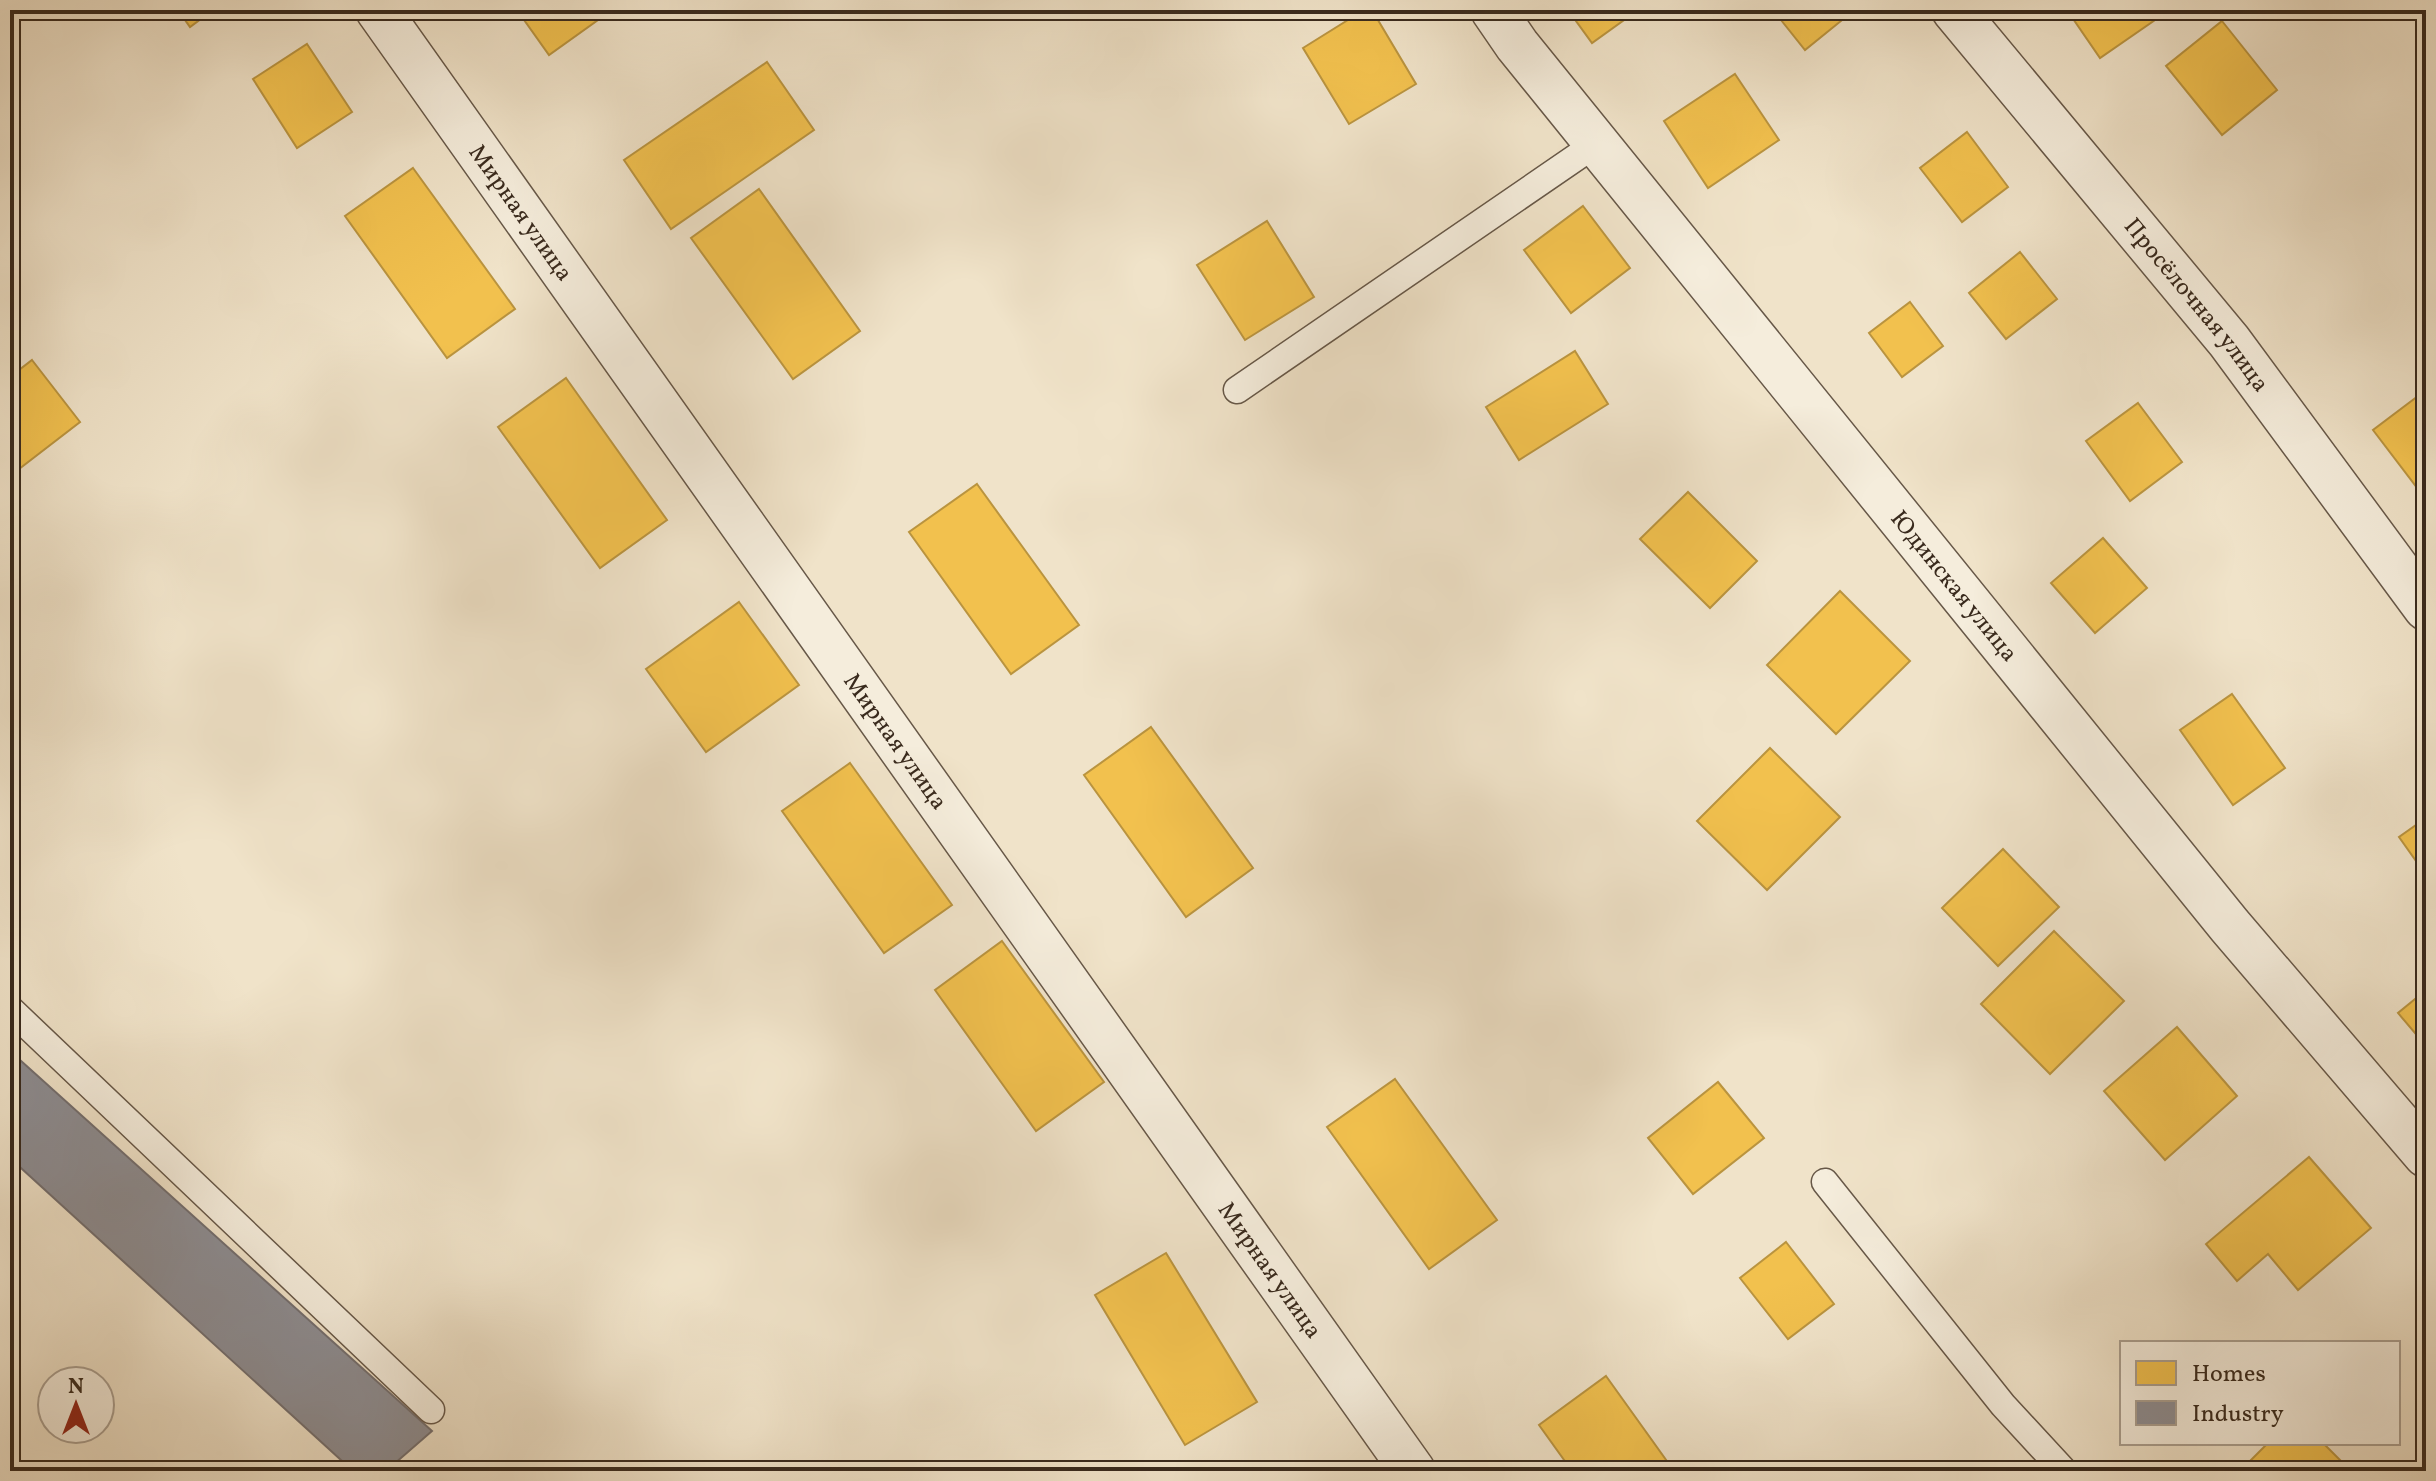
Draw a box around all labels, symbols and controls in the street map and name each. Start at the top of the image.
street label: Мирная улица [459,138,580,289]
street label: Просёлочная улица [2115,211,2276,400]
street label: Юдинская улица [1881,504,2025,670]
street label: Мирная улица [834,667,955,818]
street label: Мирная улица [1209,1196,1329,1346]
legend [2120,1341,2400,1445]
text: Homes [2192,1358,2266,1392]
north arrow [36,1365,116,1445]
text: N [68,1372,84,1403]
text: Industry [2192,1398,2284,1432]

